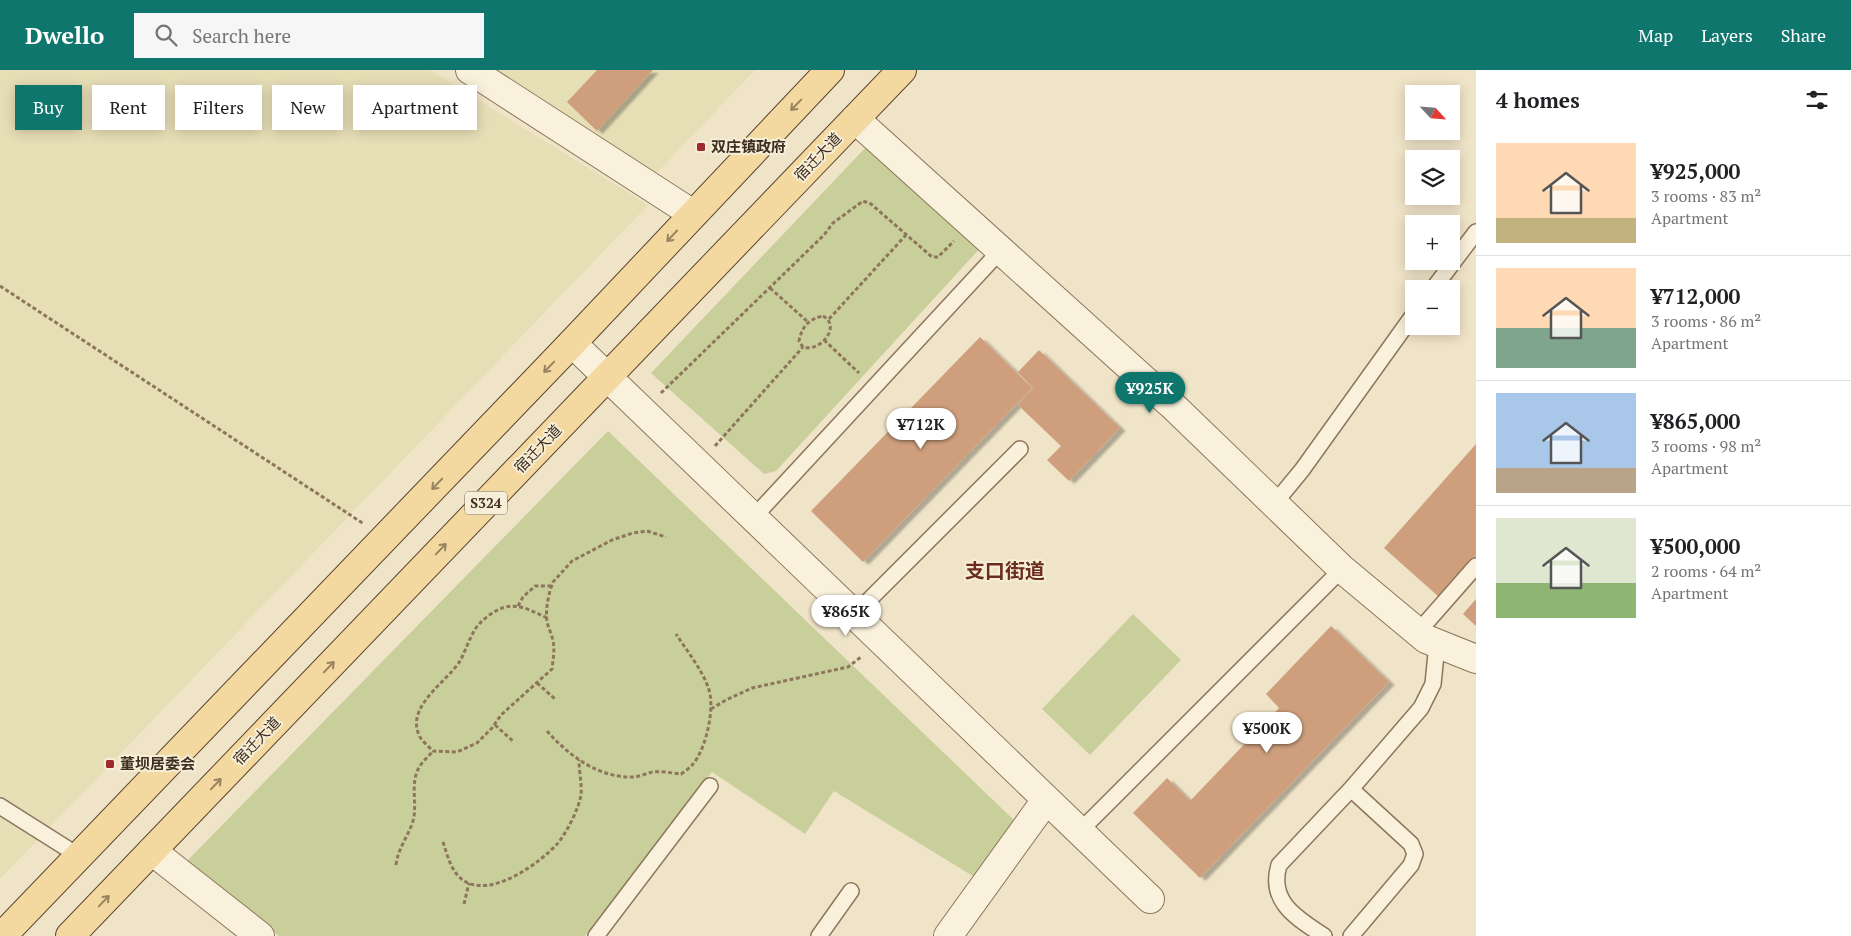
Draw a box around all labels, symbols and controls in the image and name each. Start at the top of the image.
search box [134,13,484,58]
text: Dwello [25,19,104,51]
icon: search [152,21,180,49]
text: Search here [192,23,291,48]
text: Map [1638,23,1673,47]
text: Layers [1701,23,1753,47]
text: Share [1781,23,1826,47]
chip: Buy [15,85,82,130]
chip: Rent [92,85,165,130]
chip: Filters [175,85,262,130]
chip: New [272,85,343,130]
chip: Apartment [353,85,477,130]
north arrow [1405,85,1460,140]
map controls [1405,85,1460,335]
text: 4 homes [1496,86,1580,114]
icon: filters [1803,86,1831,114]
one-way arrow [790,99,802,112]
street label: 宿迁大道 [789,128,845,185]
place label: 双庄镇政府 [711,136,786,156]
marker: 双庄镇政府 [695,141,707,153]
button: layers [1405,150,1460,205]
text: ¥925,000 [1651,157,1740,185]
icon: home [1536,163,1596,223]
text: 3 rooms · 83 m² [1651,185,1761,207]
text: Apartment [1651,207,1728,229]
button: + [1405,215,1460,270]
one-way arrow [666,229,678,242]
button: − [1405,280,1460,335]
text: ¥712,000 [1651,282,1740,310]
icon: home [1536,288,1596,348]
text: 3 rooms · 86 m² [1651,310,1761,332]
text: Apartment [1651,332,1728,354]
one-way arrow [543,361,555,373]
pin: ¥925K [1115,372,1185,414]
text: ¥925K [1126,377,1174,399]
text: ¥865,000 [1651,407,1740,435]
pin: ¥712K [886,408,956,450]
text: ¥712K [897,413,945,435]
icon: home [1536,413,1596,473]
street label: 宿迁大道 [509,420,565,477]
text: 3 rooms · 98 m² [1651,435,1761,457]
text: Apartment [1651,457,1728,479]
one-way arrow [431,478,443,491]
road number: S324 [465,492,507,514]
text: ¥500,000 [1651,532,1740,560]
icon: home [1536,538,1596,598]
one-way arrow [435,543,447,556]
district label: 支口街道 [965,557,1045,584]
text: 2 rooms · 64 m² [1651,560,1761,582]
text: Apartment [1651,582,1728,604]
pin: ¥865K [811,594,881,637]
text: ¥865K [822,600,870,622]
one-way arrow [323,660,335,673]
street label: 宿迁大道 [228,712,284,769]
pin: ¥500K [1232,712,1302,754]
text: ¥500K [1243,717,1291,739]
place label: 董坝居委会 [120,753,195,773]
marker: 董坝居委会 [104,758,116,770]
one-way arrow [210,778,222,790]
one-way arrow [97,895,110,907]

